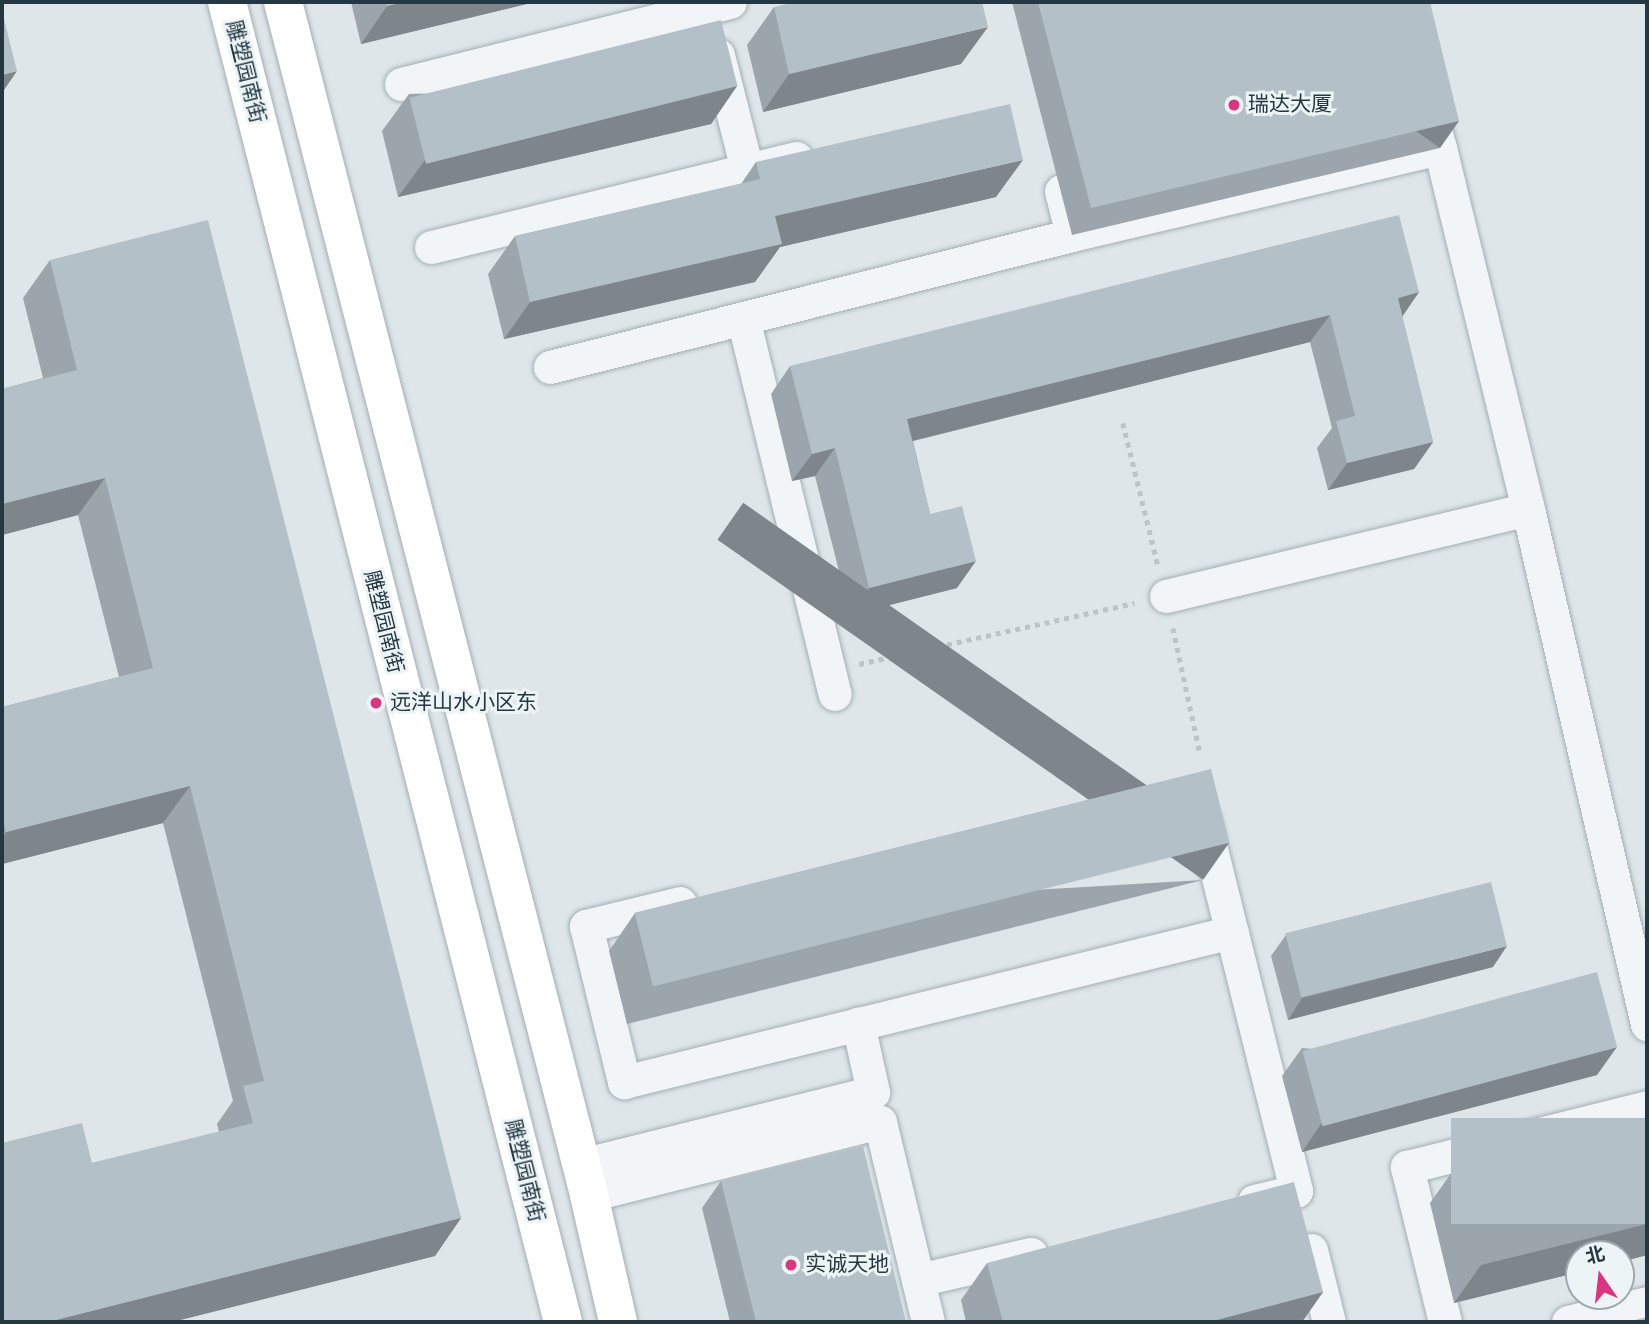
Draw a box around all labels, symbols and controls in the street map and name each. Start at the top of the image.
street label: 雕塑园南街 [220,18,270,126]
place label: 瑞达大厦 [1248,92,1332,118]
marker: 瑞达大厦 [1226,97,1242,113]
street label: 雕塑园南街 [358,568,408,676]
place label: 远洋山水小区东 [390,690,537,716]
marker: 远洋山水小区东 [368,695,384,711]
street label: 雕塑园南街 [499,1117,549,1225]
north arrow [1565,1240,1635,1310]
text: 北 [1584,1245,1607,1268]
place label: 实诚天地 [805,1252,889,1278]
marker: 实诚天地 [783,1257,799,1273]

